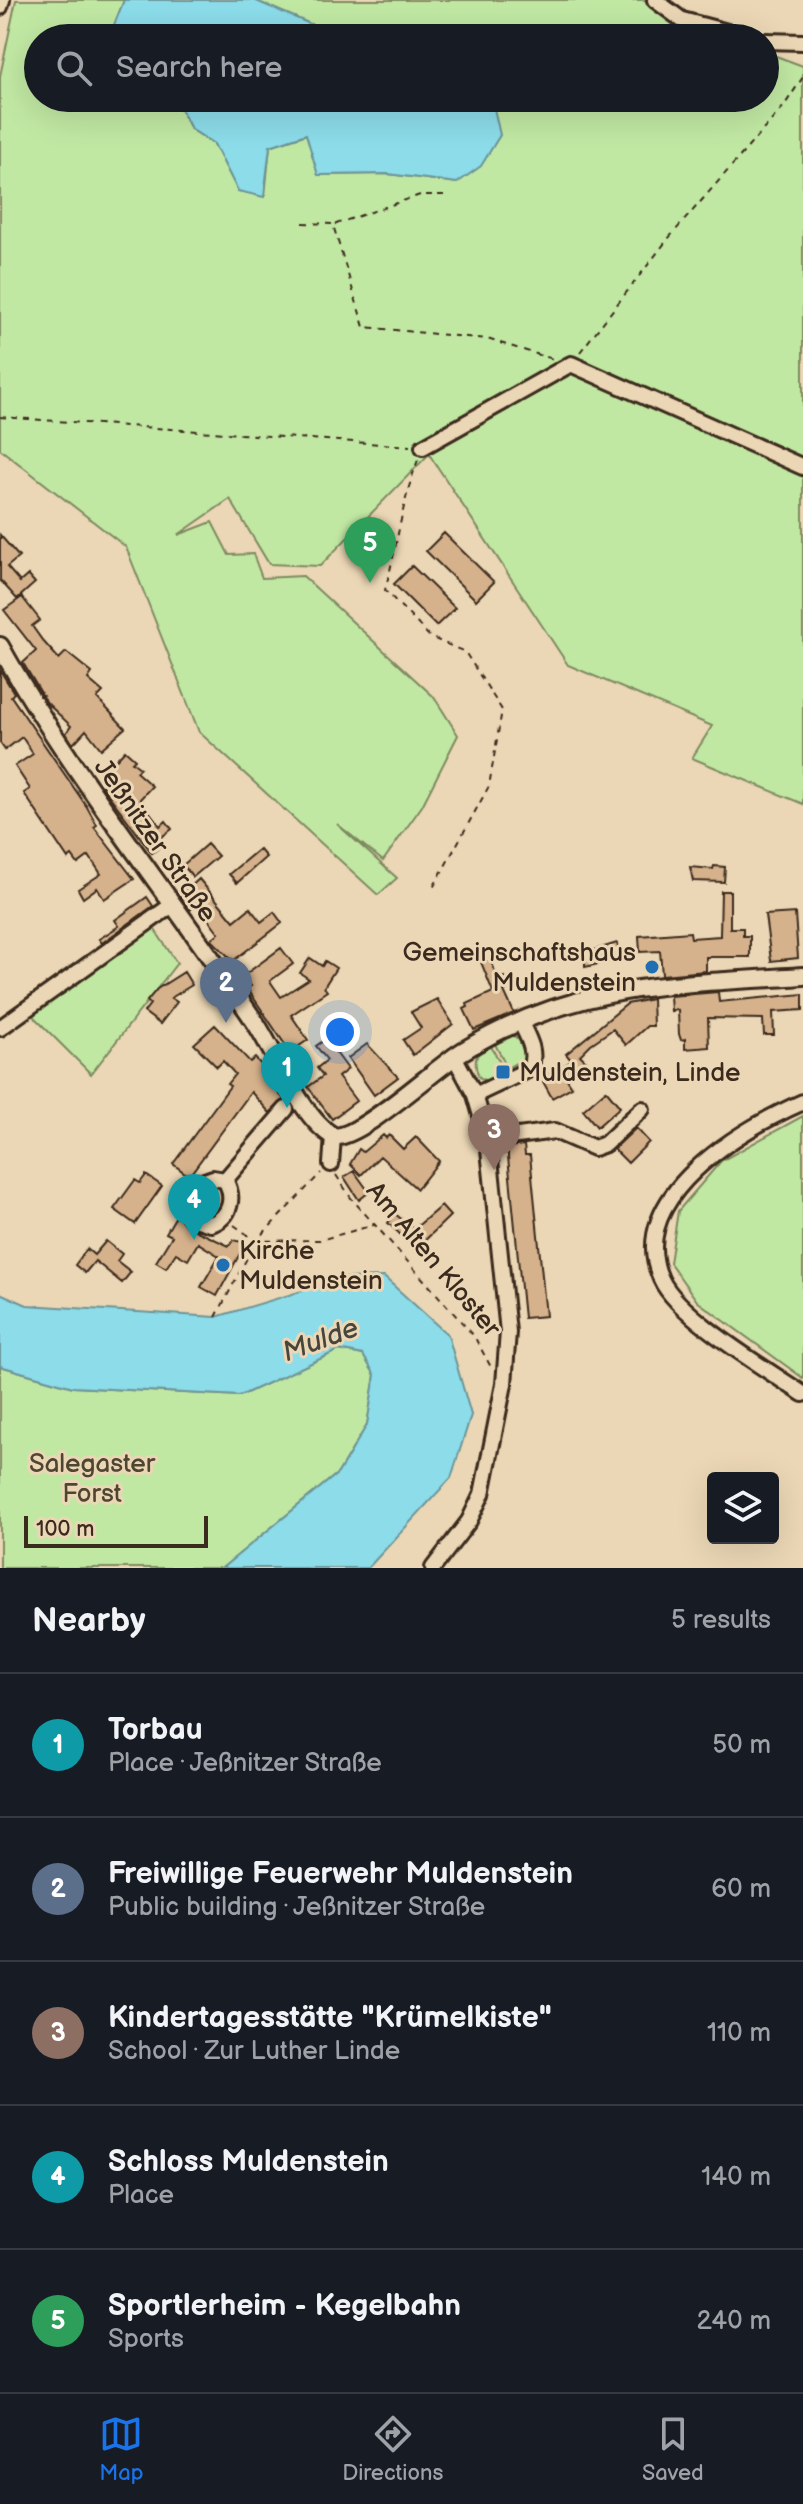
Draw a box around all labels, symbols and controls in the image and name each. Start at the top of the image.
search box [24,24,779,112]
icon: search [52,46,96,90]
text: Search here [116,50,282,86]
pin: 5 [344,517,396,583]
street label: Jeßnitzer Straße [87,753,223,929]
place label: Gemeinschaftshaus Muldenstein [403,938,636,999]
pin: 2 [200,957,252,1023]
marker: Gemeinschaftshaus Muldenstein [643,958,661,976]
your location [320,1012,360,1052]
pin: 1 [261,1042,313,1108]
place label: Muldenstein, Linde [519,1058,741,1089]
marker: Muldenstein, Linde [494,1063,512,1081]
pin: 3 [468,1104,520,1170]
pin: 4 [168,1174,220,1240]
street label: Am Alten Kloster [359,1176,507,1344]
place label: Kirche Muldenstein [239,1236,383,1297]
marker: Kirche Muldenstein [214,1256,232,1274]
water label: Mulde [278,1311,363,1369]
park label: Salegaster Forst [29,1449,156,1510]
map controls [707,1472,779,1544]
button: layers [707,1472,779,1544]
scale bar [24,1512,208,1548]
text: 100 m [36,1516,95,1543]
text: Nearby [32,1600,146,1641]
text: 5 results [671,1605,771,1636]
text: Torbau [108,1712,203,1748]
text: 1 [53,1730,63,1761]
text: 50 m [712,1730,771,1761]
text: Place · Jeßnitzer Straße [108,1748,382,1779]
text: Freiwillige Feuerwehr Muldenstein [108,1856,573,1892]
text: 2 [50,1874,66,1905]
text: 60 m [711,1874,771,1905]
text: Public building · Jeßnitzer Straße [108,1892,485,1923]
text: Kindertagesstätte "Krümelkiste" [108,2000,552,2036]
text: 3 [50,2018,66,2049]
text: 110 m [707,2018,771,2049]
text: School · Zur Luther Linde [108,2036,400,2067]
text: Schloss Muldenstein [108,2144,389,2180]
text: 4 [50,2162,66,2193]
text: 140 m [701,2162,771,2193]
text: Place [108,2180,174,2211]
text: Sportlerheim - Kegelbahn [108,2288,461,2324]
text: 5 [50,2306,66,2337]
text: 240 m [696,2306,771,2337]
text: Sports [108,2324,184,2355]
tab: Map [99,2412,144,2487]
tab: Directions [342,2412,443,2487]
tab: Saved [642,2412,704,2487]

